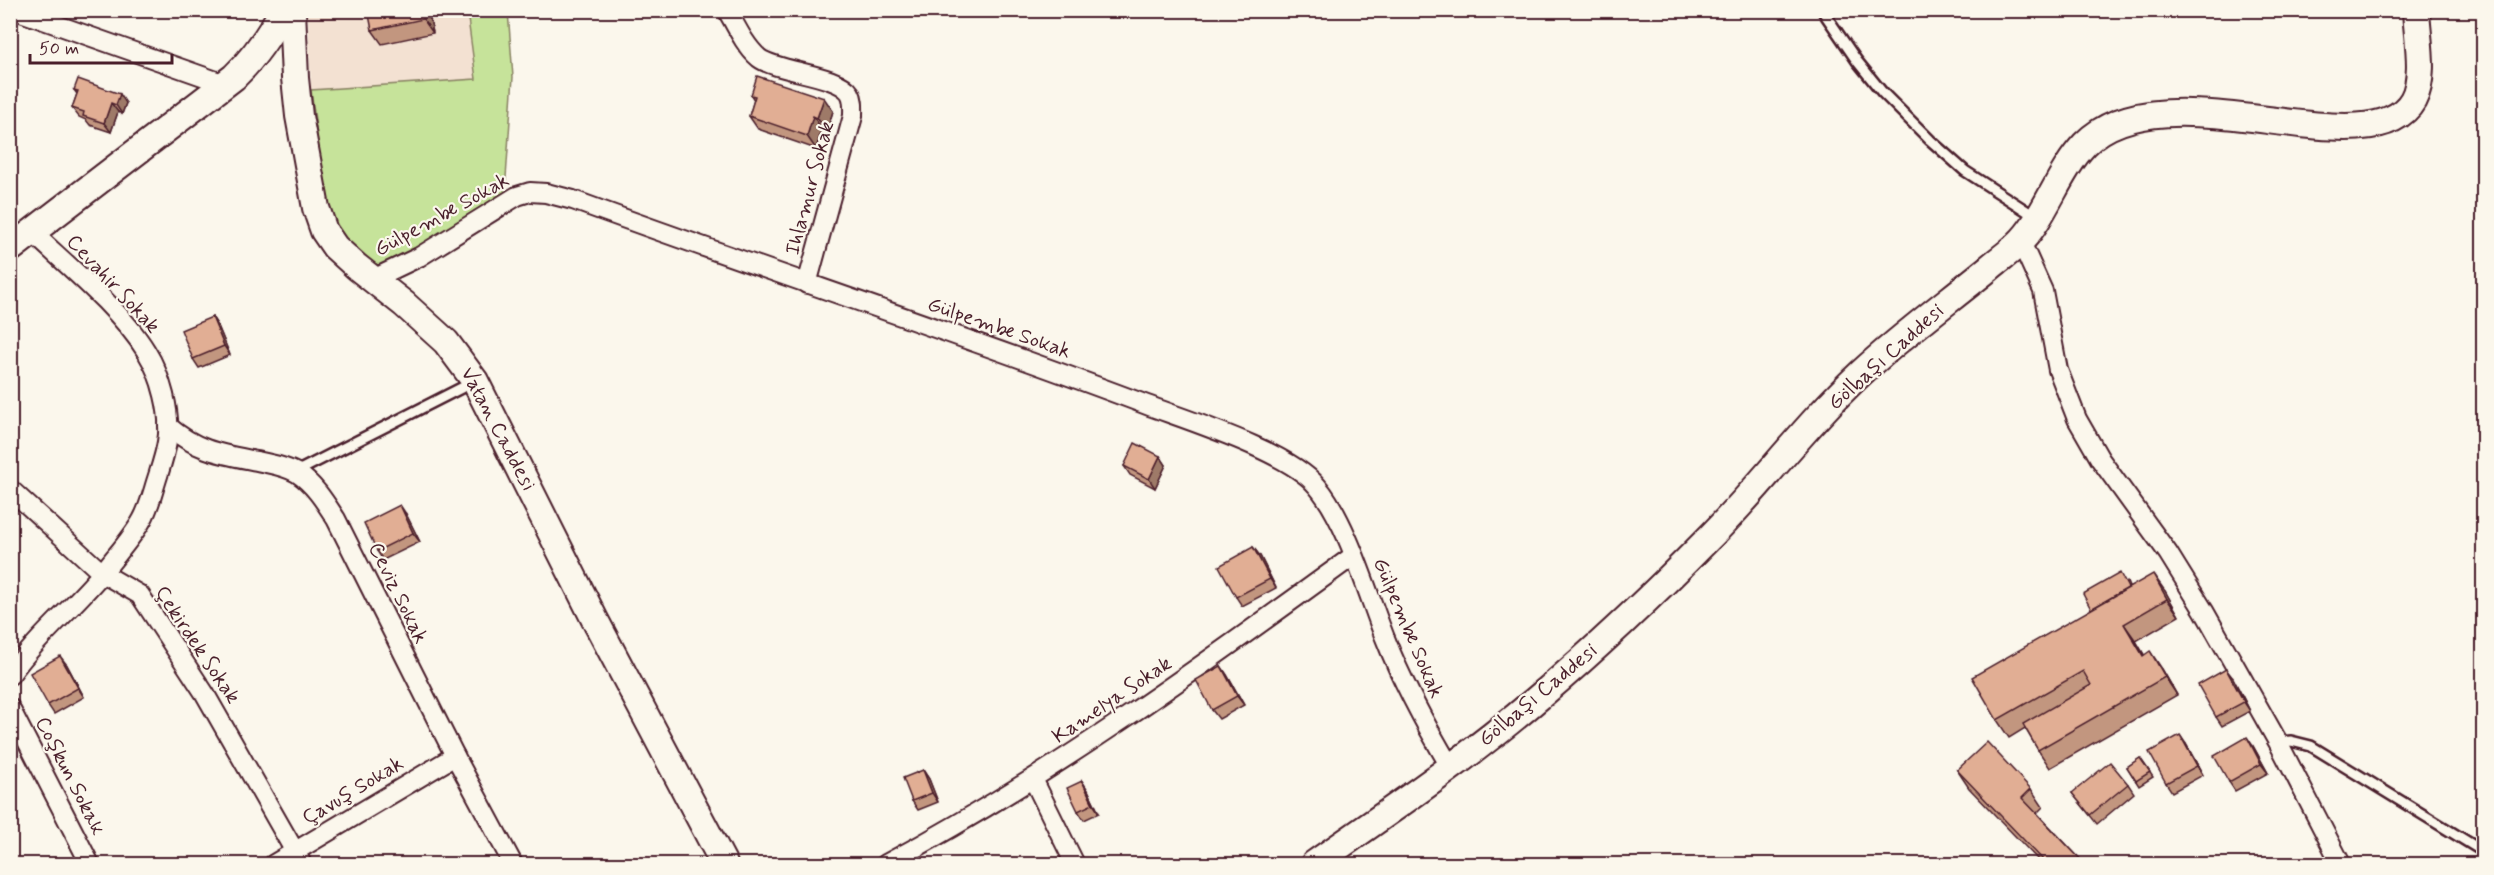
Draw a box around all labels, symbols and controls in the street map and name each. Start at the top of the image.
scale bar [30,27,172,65]
text: 50 m [39,37,79,61]
street label: Ihlamur Sokak [779,118,841,258]
street label: Gülpembe Sokak [370,166,514,264]
street label: Cevahir Sokak [60,228,166,340]
street label: Gülpembe Sokak [924,290,1074,366]
street label: Gölbaşı Caddesi [1822,297,1950,417]
street label: Vatan Caddesi [454,362,542,496]
street label: Ceviz Sokak [361,538,435,648]
street label: Gülpembe Sokak [1366,554,1450,702]
street label: Çekirdek Sokak [147,581,247,710]
street label: Gölbaşı Caddesi [1473,637,1604,753]
street label: Kamelya Sokak [1047,649,1178,750]
street label: Coşkun Sokak [28,712,112,840]
street label: Çavuş Sokak [297,750,409,832]

